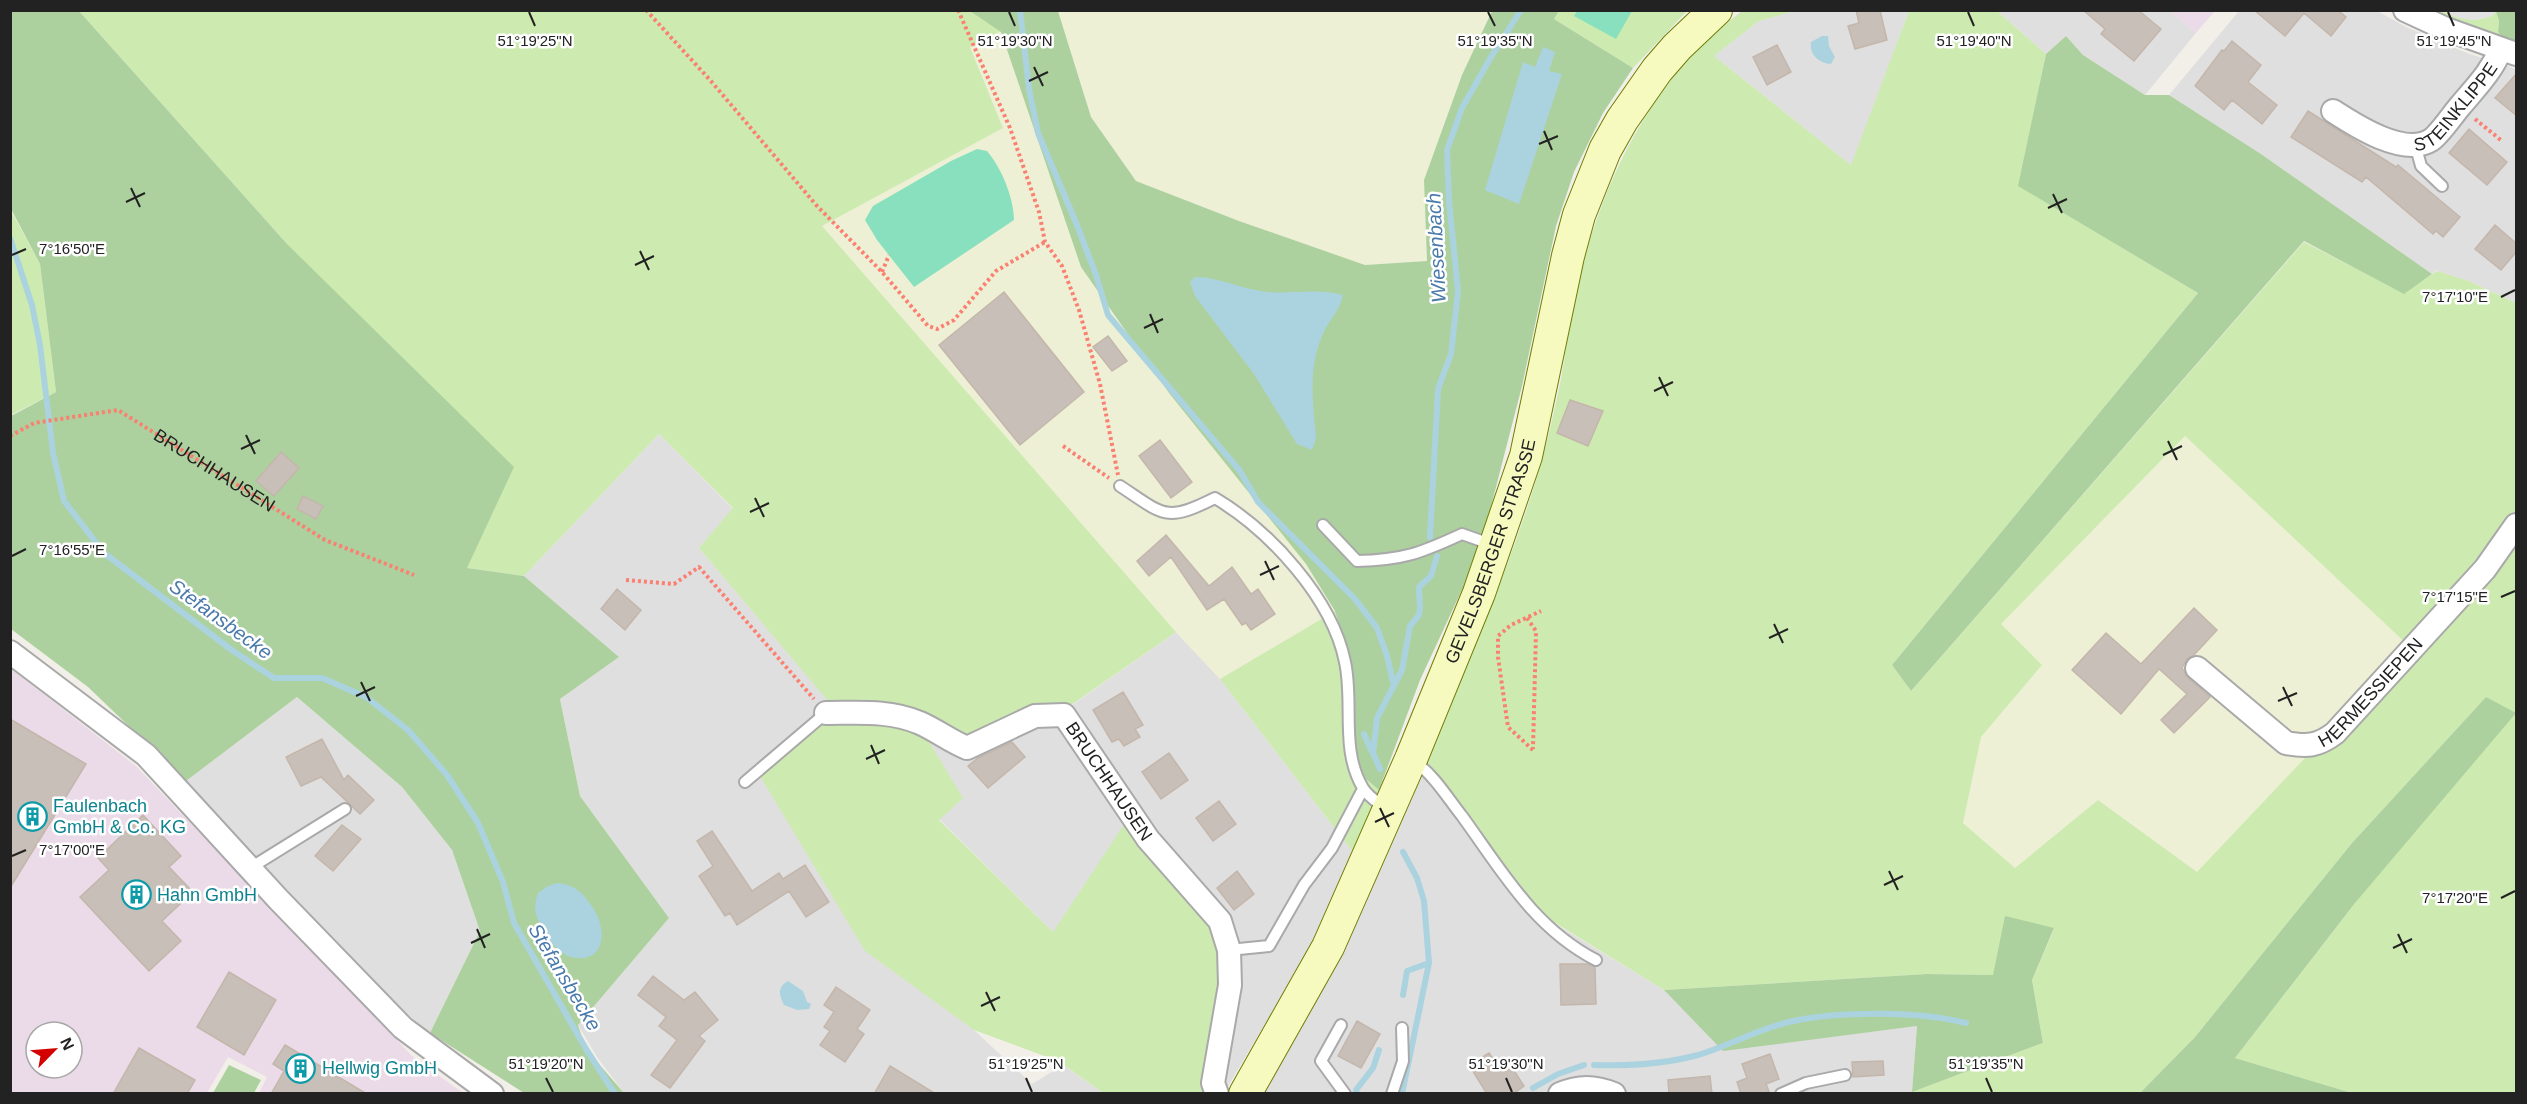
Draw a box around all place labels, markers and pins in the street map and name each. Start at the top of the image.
place label: Faulenbach GmbH & Co. KG [53,796,186,837]
building icon: Faulenbach GmbH & Co. KG [16,800,48,832]
building icon: Hahn GmbH [120,879,152,911]
place label: Hahn GmbH [157,885,257,905]
building icon: Hellwig GmbH [285,1052,317,1084]
place label: Hellwig GmbH [322,1058,437,1078]

